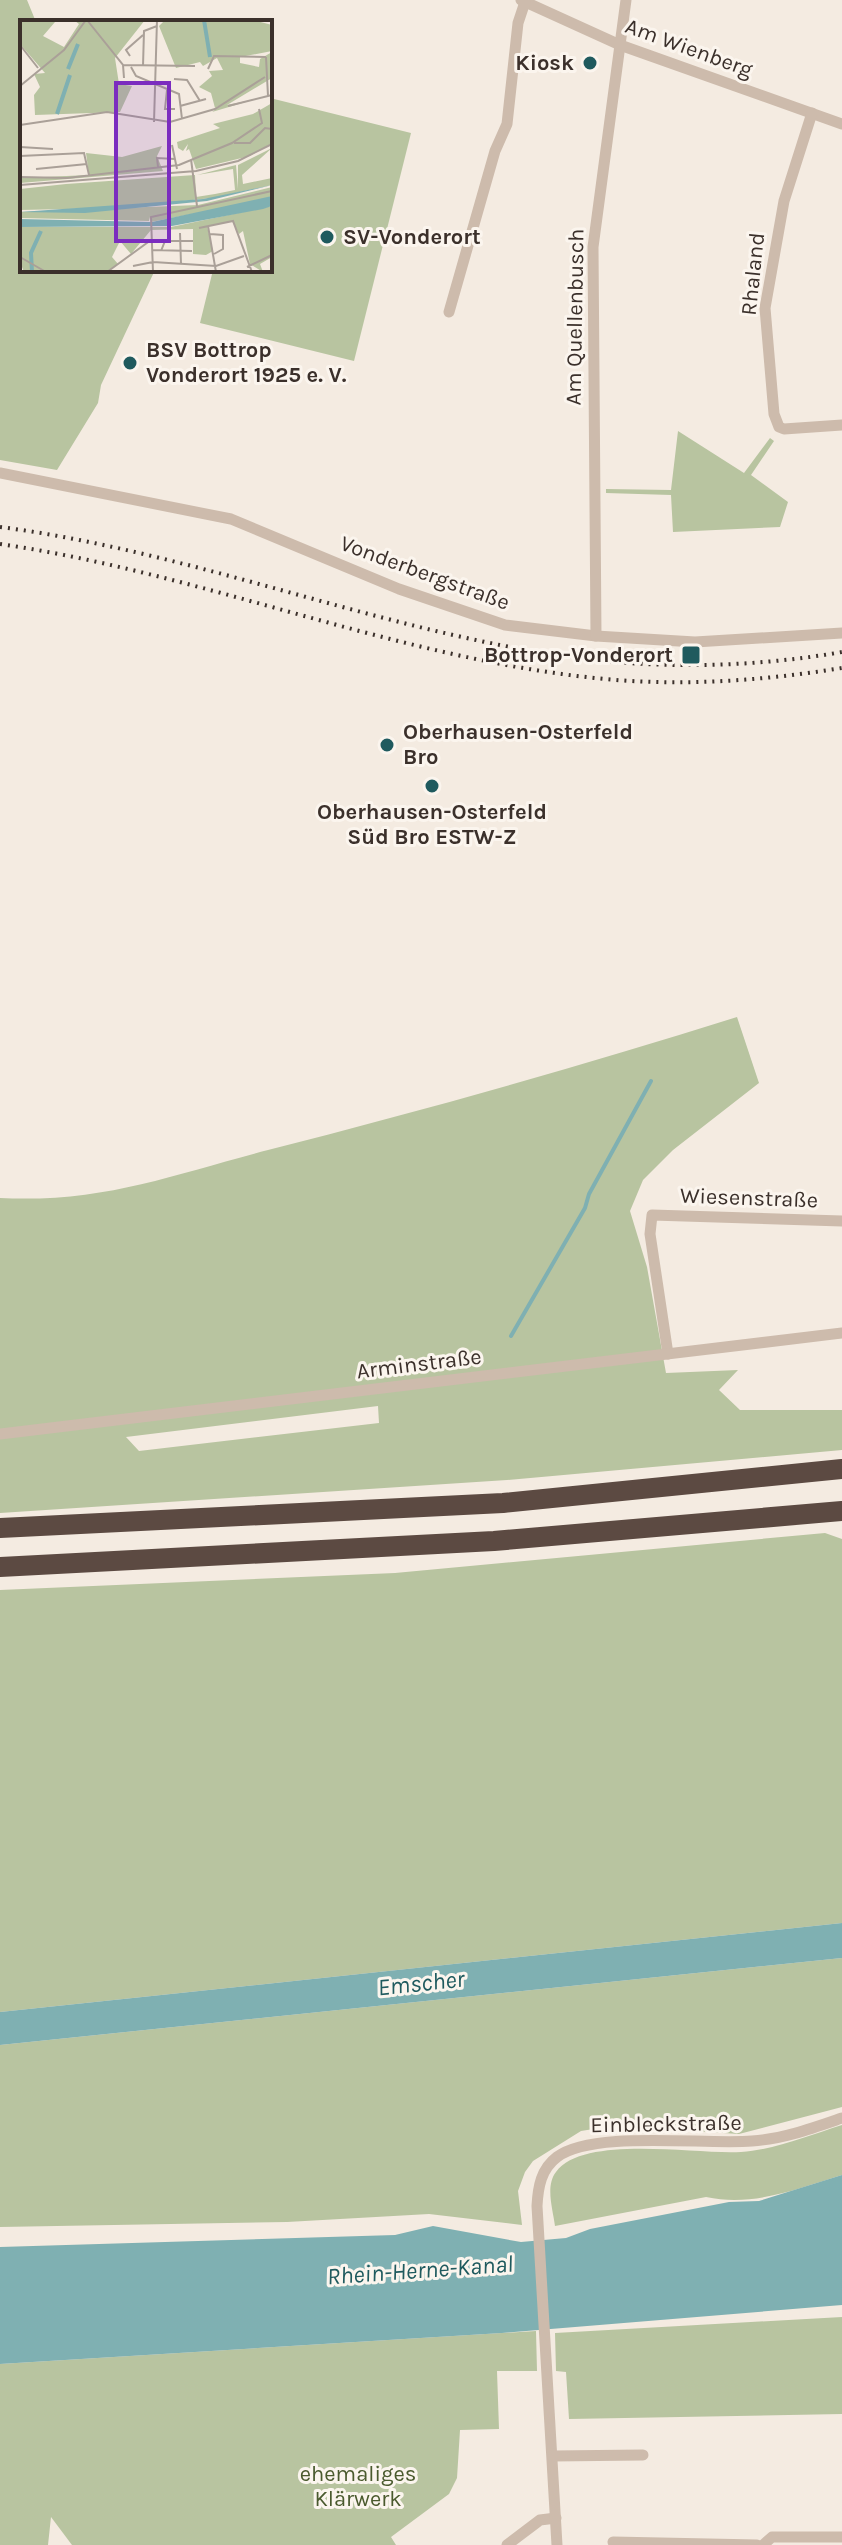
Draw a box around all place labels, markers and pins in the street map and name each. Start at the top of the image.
place label: Kiosk [515,50,574,76]
marker: Kiosk [581,54,599,72]
place label: SV-Vonderort [343,224,481,250]
marker: SV-Vonderort [318,228,336,246]
place label: BSV Bottrop Vonderort 1925 e. V. [146,337,347,388]
marker: BSV Bottrop Vonderort 1925 e. V. [121,354,139,372]
place label: Bottrop-Vonderort [484,642,673,668]
marker: Bottrop-Vonderort [680,644,702,666]
place label: Oberhausen-Osterfeld Bro [403,719,633,770]
marker: Oberhausen-Osterfeld Bro [378,736,396,754]
marker: Oberhausen-Osterfeld Süd Bro ESTW-Z [423,777,441,795]
place label: Oberhausen-Osterfeld Süd Bro ESTW-Z [317,799,547,850]

